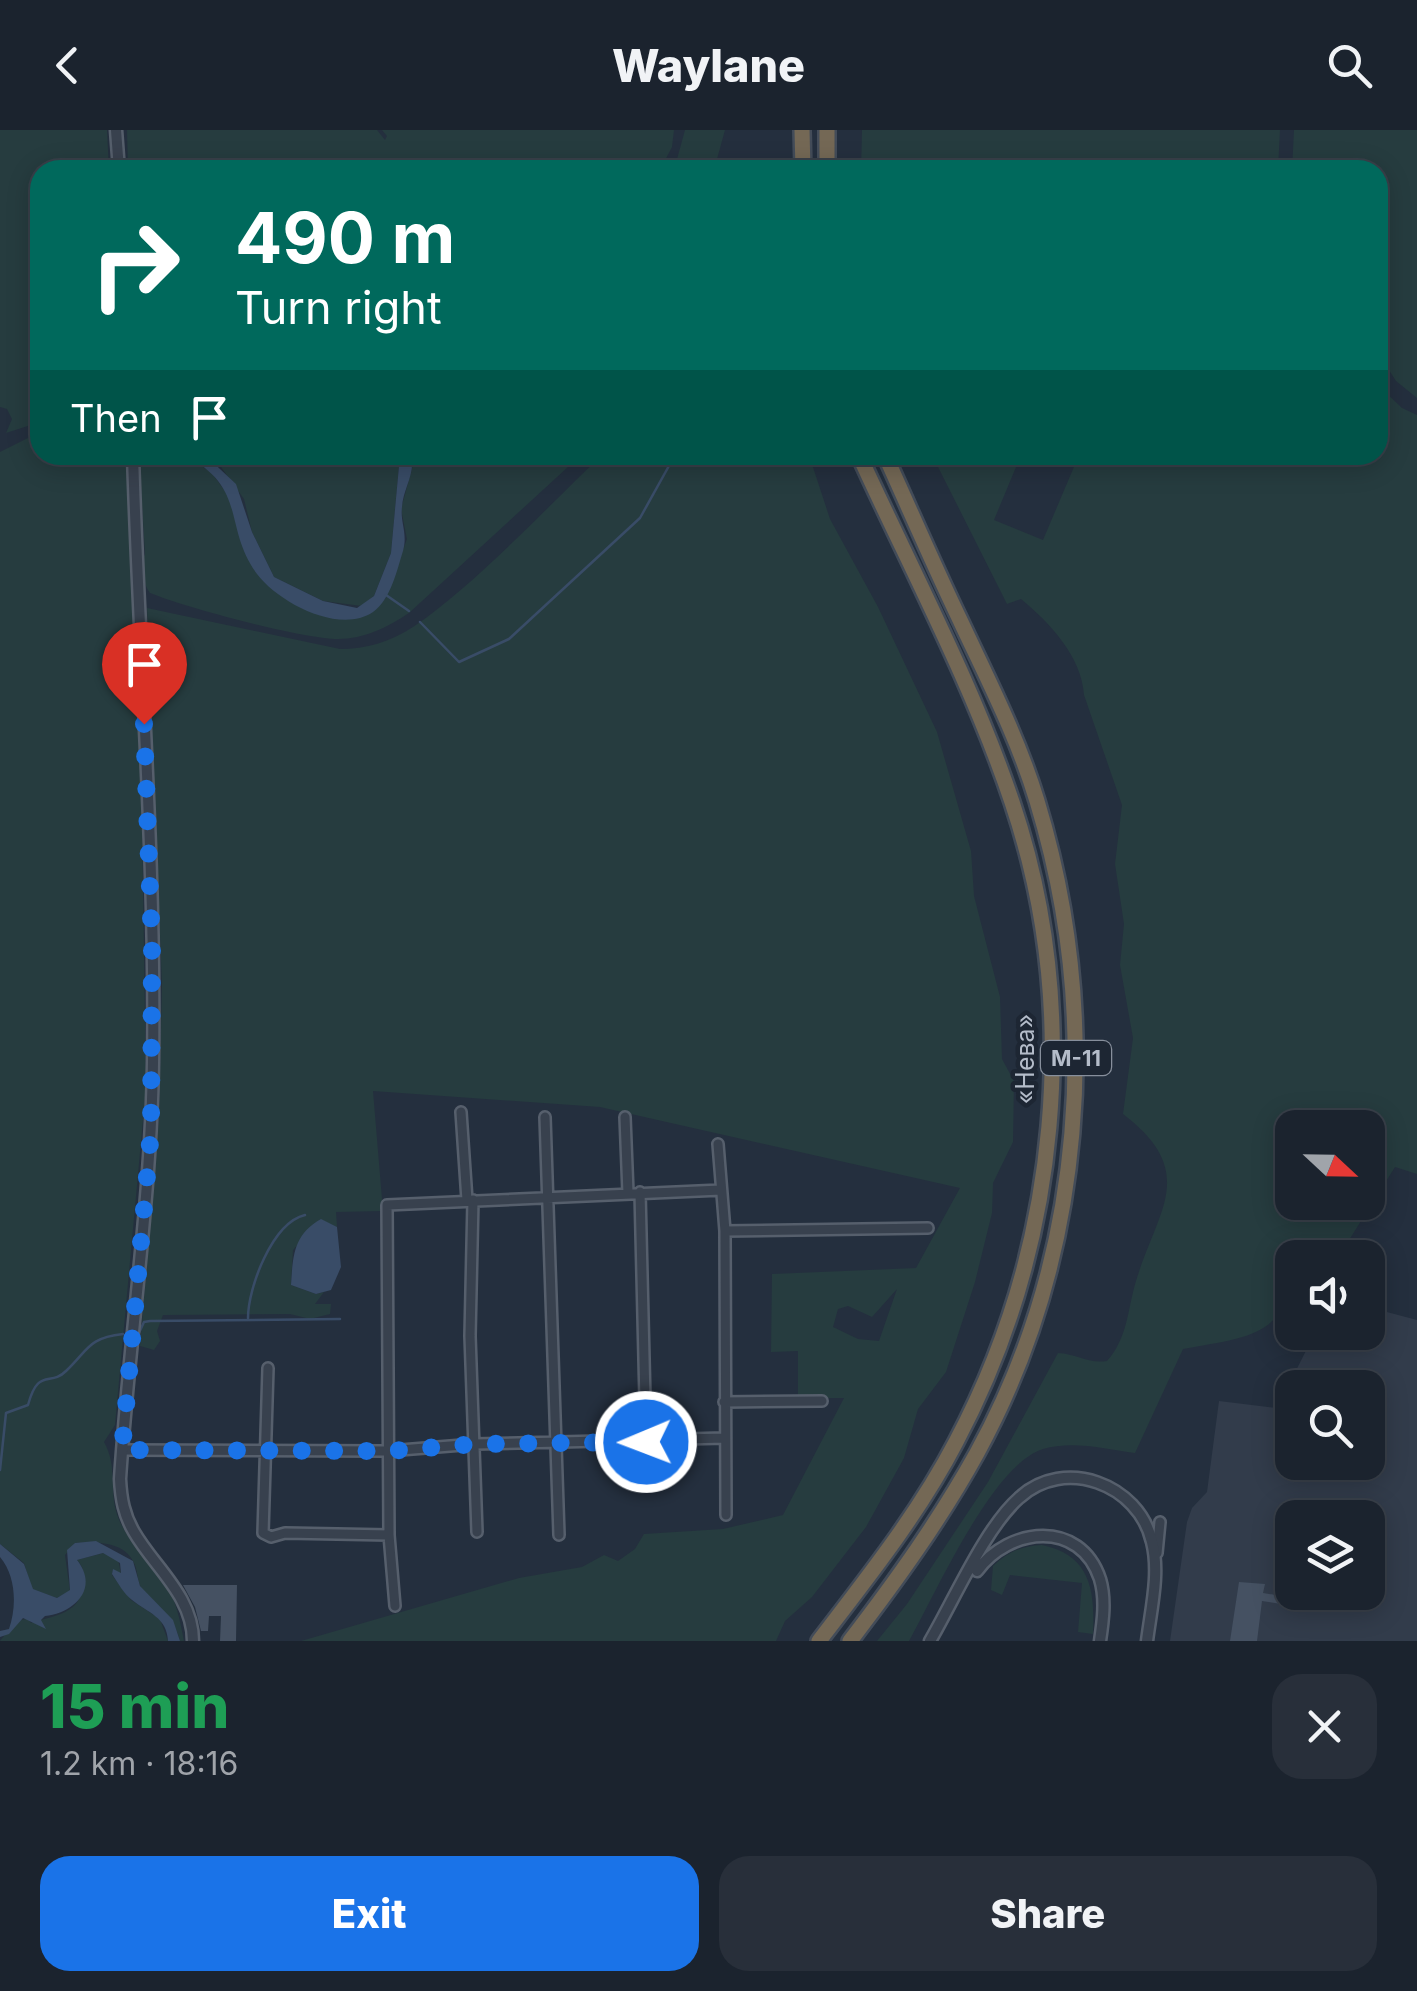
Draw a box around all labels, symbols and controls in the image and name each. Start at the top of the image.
icon: back [40,38,95,93]
text: Waylane [612,38,805,93]
icon: search [1322,38,1377,93]
text: 490 m [235,195,455,280]
icon: right [70,200,200,330]
text: Turn right [235,280,442,335]
icon: arrive [182,390,237,445]
text: Then [70,395,162,441]
pin [102,622,187,725]
icon: arrive [117,637,172,692]
street label: «Нева» [1010,1014,1040,1104]
road number: М-11 [1041,1041,1111,1075]
north arrow [1275,1110,1385,1220]
map controls [1275,1110,1385,1610]
button: sound [1275,1240,1385,1350]
button: search [1275,1370,1385,1480]
position arrow [594,1390,698,1494]
button: layers [1275,1500,1385,1610]
text: 15 min [40,1670,229,1742]
button: close [1272,1674,1377,1779]
text: 1.2 km · 18:16 [40,1744,238,1783]
button: Exit [40,1856,699,1971]
button: Share [719,1856,1377,1971]

